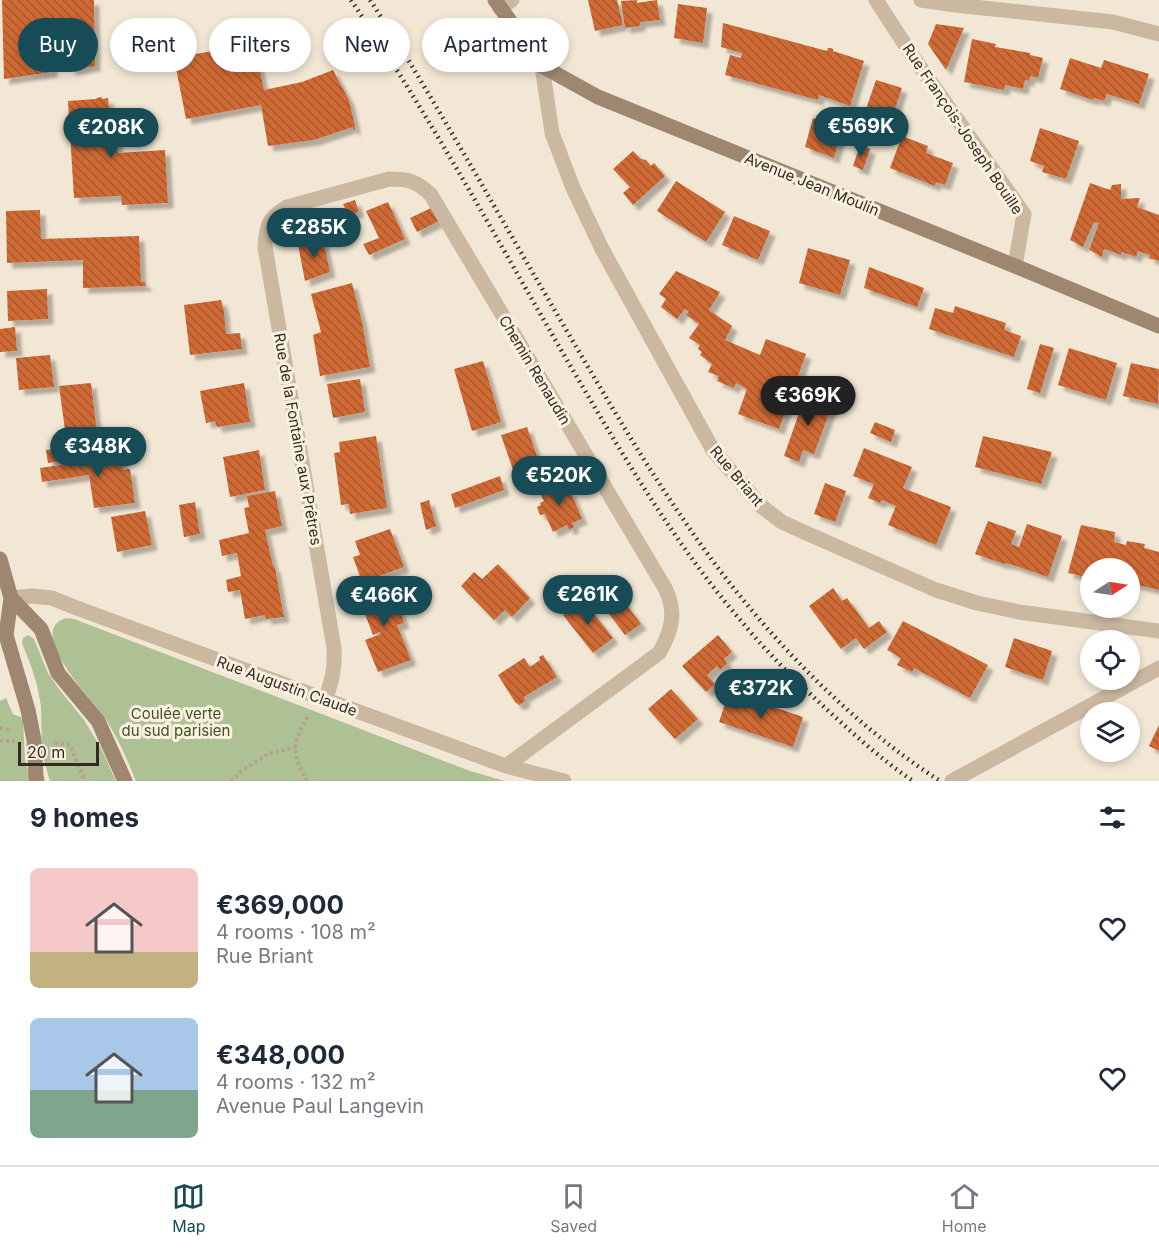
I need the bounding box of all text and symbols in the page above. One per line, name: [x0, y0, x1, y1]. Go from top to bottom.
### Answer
chip: Buy: [18, 18, 98, 72]
chip: Rent: [110, 18, 197, 72]
chip: Filters: [209, 18, 311, 72]
chip: New: [323, 18, 410, 72]
chip: Apartment: [422, 18, 569, 72]
street label: Rue François-Joseph Bouille: [899, 40, 1027, 218]
pin: €569K: [819, 107, 903, 158]
pin: €208K: [69, 108, 153, 159]
text: €569K: [828, 114, 894, 138]
text: €208K: [77, 115, 145, 139]
street label: Avenue Jean Moulin: [742, 148, 882, 220]
pin: €285K: [272, 208, 356, 259]
text: €285K: [281, 215, 347, 239]
street label: Chemin Renaudin: [495, 312, 575, 428]
street label: Rue de la Fontaine aux Prêtres: [270, 331, 326, 547]
pin: €369K: [766, 376, 850, 427]
text: €369K: [775, 383, 841, 407]
pin: €348K: [56, 427, 140, 478]
text: €348K: [64, 434, 132, 458]
street label: Rue Briant: [706, 442, 768, 510]
pin: €520K: [517, 456, 601, 507]
text: €520K: [526, 463, 592, 487]
north arrow: [1080, 558, 1140, 618]
map controls: [1080, 558, 1140, 762]
pin: €261K: [546, 575, 630, 626]
pin: €466K: [342, 576, 426, 627]
text: €261K: [557, 582, 619, 606]
text: €466K: [350, 583, 418, 607]
button: locate: [1080, 630, 1140, 690]
street label: Rue Augustin Claude: [214, 652, 360, 720]
pin: €372K: [719, 669, 803, 720]
text: €372K: [728, 676, 794, 700]
button: layers: [1080, 702, 1140, 762]
park label: Coulée verte du sud parisien: [122, 704, 230, 740]
scale bar: [18, 739, 99, 766]
text: 20 m: [27, 742, 65, 762]
icon: filters: [1096, 801, 1129, 834]
text: 9 homes: [30, 802, 139, 833]
text: €369,000: [216, 889, 344, 920]
icon: home: [78, 892, 150, 964]
icon: heart: [1096, 912, 1129, 945]
text: 4 rooms · 108 m²: [216, 920, 376, 944]
text: Rue Briant: [216, 944, 313, 968]
text: €348,000: [216, 1039, 345, 1070]
icon: home: [78, 1042, 150, 1114]
icon: heart: [1096, 1062, 1129, 1095]
text: 4 rooms · 132 m²: [216, 1070, 375, 1094]
text: Avenue Paul Langevin: [216, 1094, 424, 1118]
tab: Map: [172, 1180, 206, 1236]
tab: Saved: [550, 1180, 597, 1236]
tab: Home: [942, 1180, 987, 1236]

